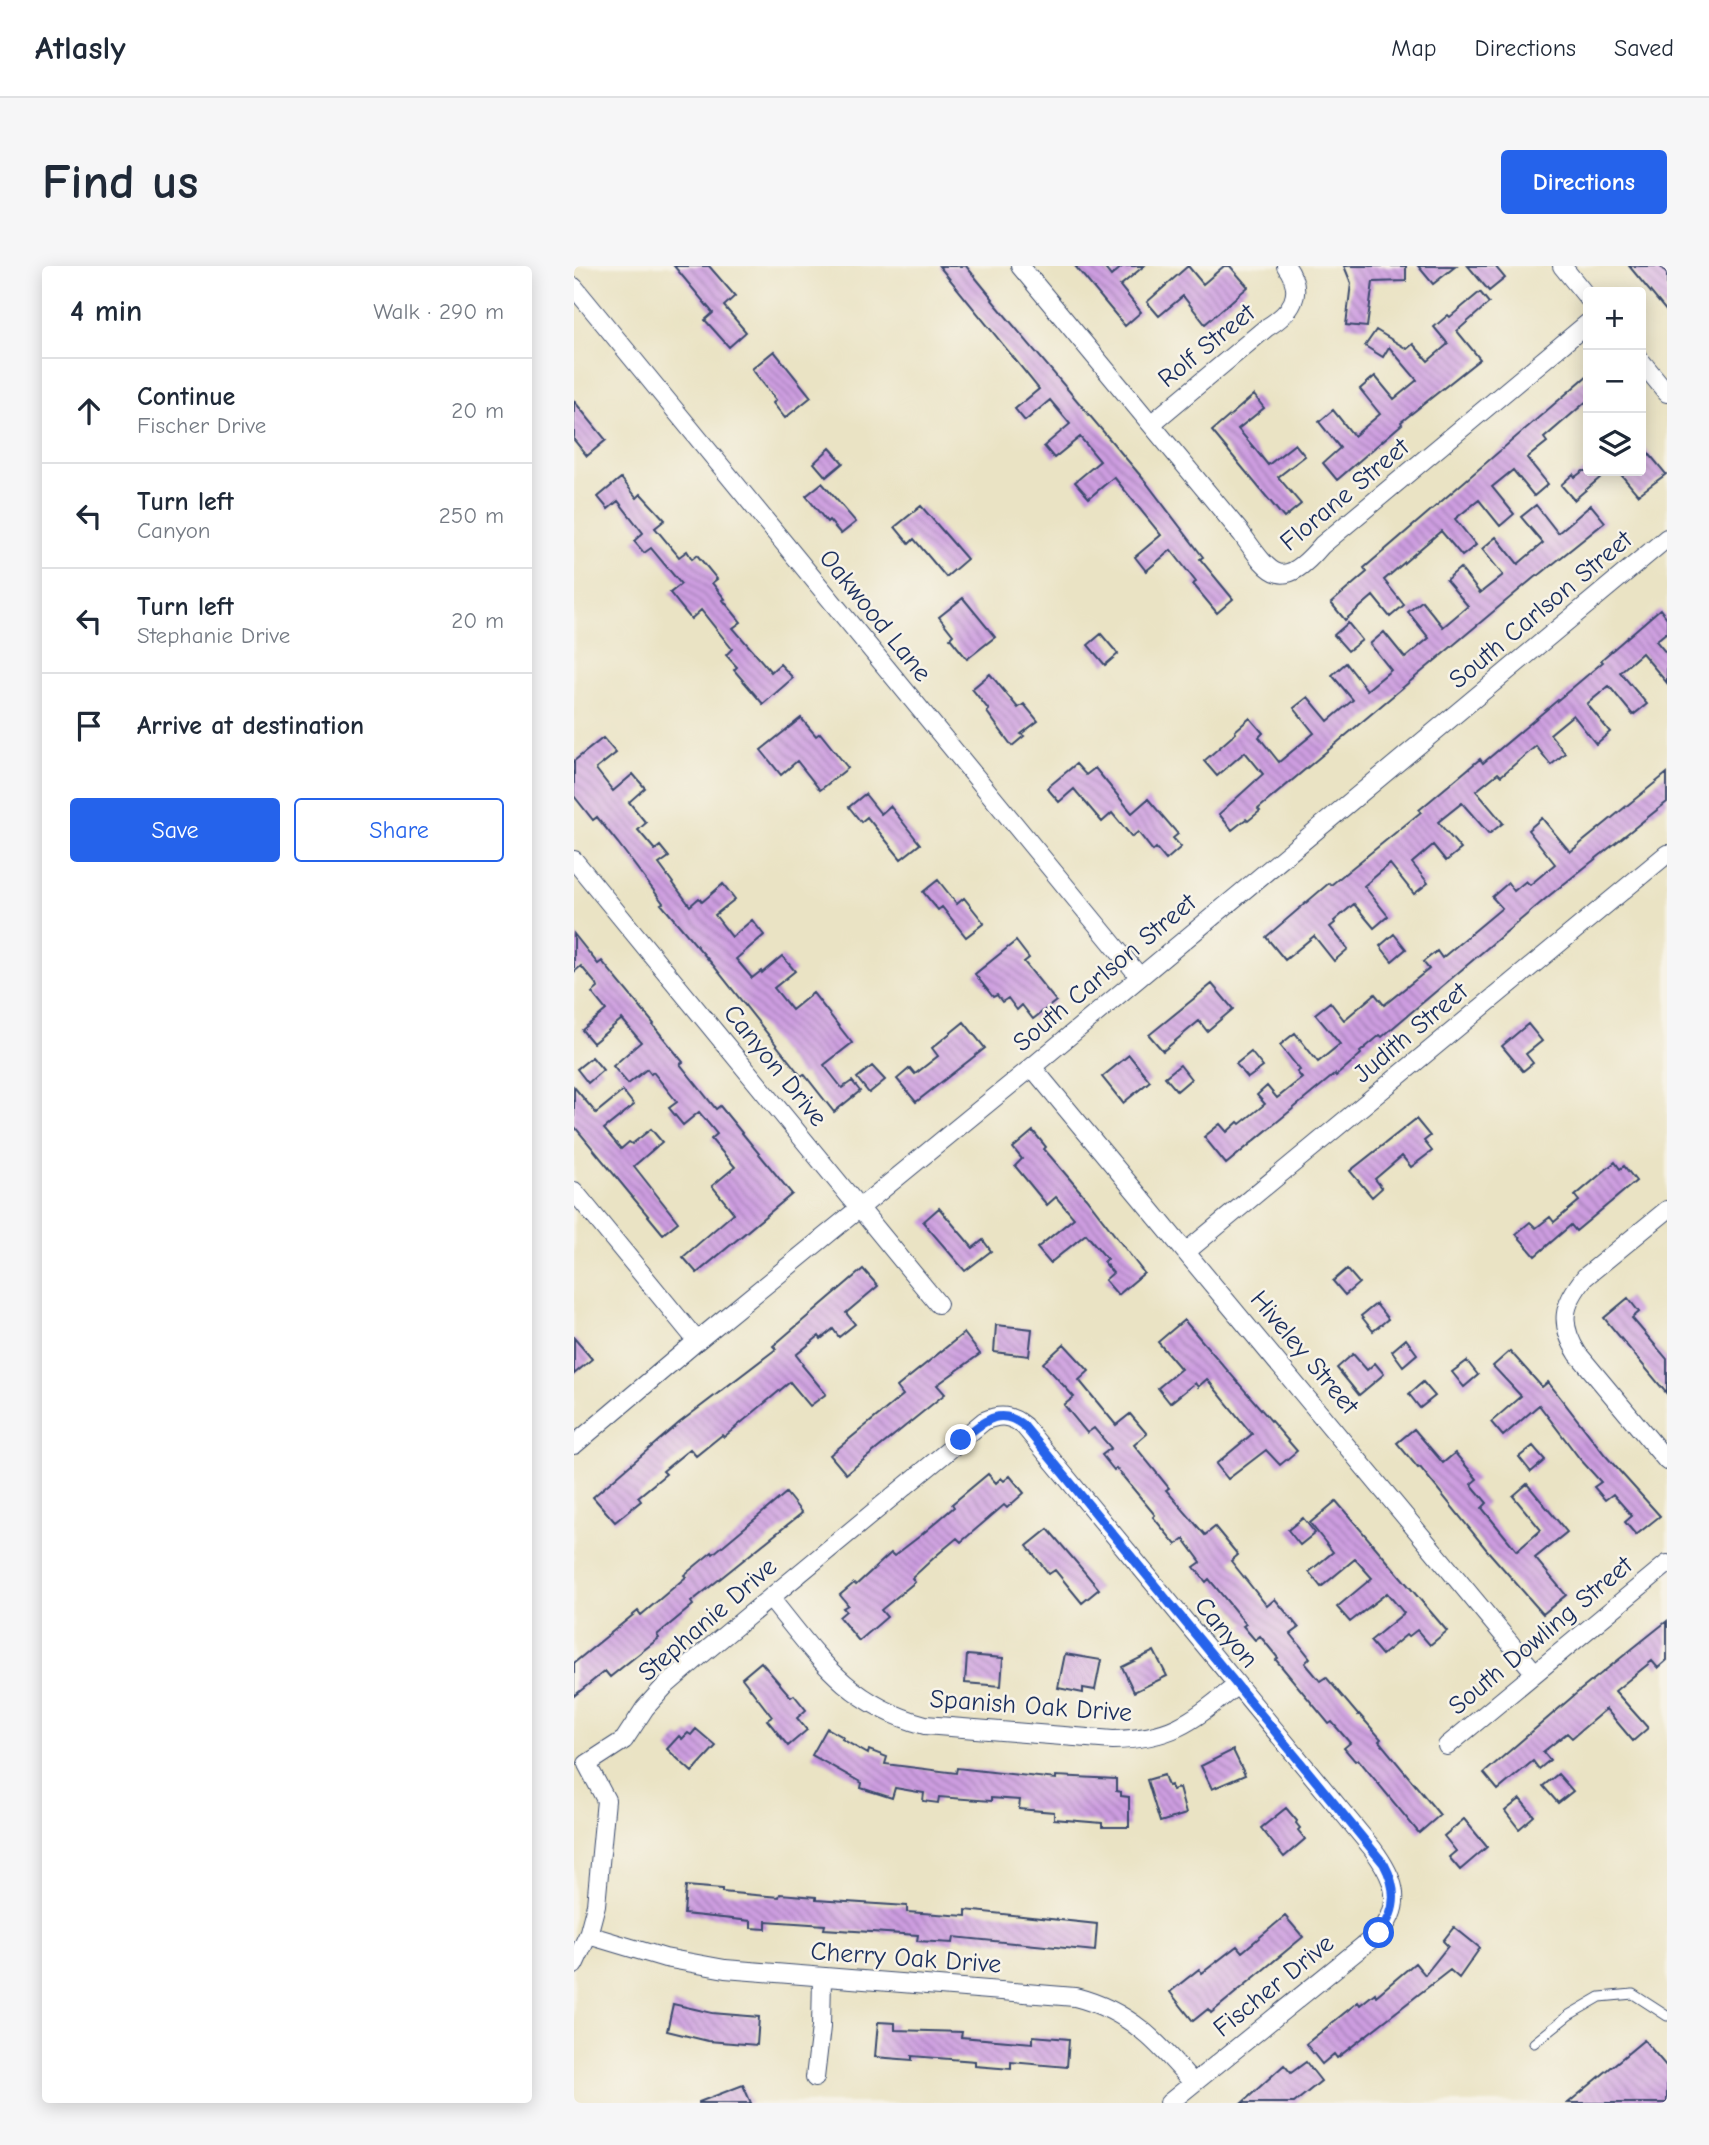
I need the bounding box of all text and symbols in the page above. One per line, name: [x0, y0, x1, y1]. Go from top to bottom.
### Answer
text: Atlasly: [35, 29, 126, 67]
text: Map: [1391, 34, 1437, 62]
text: Directions: [1475, 34, 1576, 62]
text: Saved: [1614, 34, 1674, 62]
button: Directions: [1501, 150, 1667, 214]
text: Find us: [42, 154, 198, 210]
map controls: [1583, 287, 1646, 476]
button: +: [1583, 287, 1646, 350]
text: 4 min: [70, 294, 142, 329]
street label: Rolf Street: [1152, 297, 1262, 394]
text: Walk · 290 m: [373, 298, 504, 325]
button: −: [1583, 350, 1646, 413]
text: Continue: [137, 382, 235, 412]
icon: ahead: [70, 392, 108, 430]
text: 20 m: [451, 397, 504, 424]
text: Fischer Drive: [137, 412, 266, 439]
button: layers: [1583, 413, 1646, 476]
street label: Florane Street: [1274, 431, 1416, 557]
text: Turn left: [137, 487, 234, 517]
icon: left: [70, 497, 108, 535]
text: 250 m: [439, 502, 504, 529]
text: Canyon: [137, 517, 211, 544]
street label: South Carlson Street: [1443, 524, 1639, 695]
street label: Oakwood Lane: [813, 544, 938, 688]
text: Turn left: [137, 592, 234, 622]
icon: left: [70, 602, 108, 640]
text: 20 m: [451, 607, 504, 634]
text: Stephanie Drive: [137, 622, 290, 649]
icon: arrive: [70, 707, 108, 745]
text: Arrive at destination: [137, 711, 364, 741]
button: Save: [70, 798, 280, 862]
button: Share: [294, 798, 504, 862]
street label: South Carlson Street: [1007, 887, 1203, 1058]
street label: Judith Street: [1347, 975, 1475, 1089]
street label: Canyon Drive: [717, 999, 833, 1132]
street label: Hiveley Street: [1244, 1285, 1366, 1422]
route end: [945, 1424, 976, 1455]
street label: South Dowling Street: [1443, 1549, 1640, 1721]
street label: Stephanie Drive: [632, 1552, 783, 1688]
street label: Canyon: [1188, 1591, 1264, 1674]
street label: Spanish Oak Drive: [929, 1684, 1133, 1728]
route start: [1363, 1917, 1394, 1948]
street label: Fischer Drive: [1207, 1928, 1340, 2043]
street label: Cherry Oak Drive: [809, 1936, 1002, 1980]

